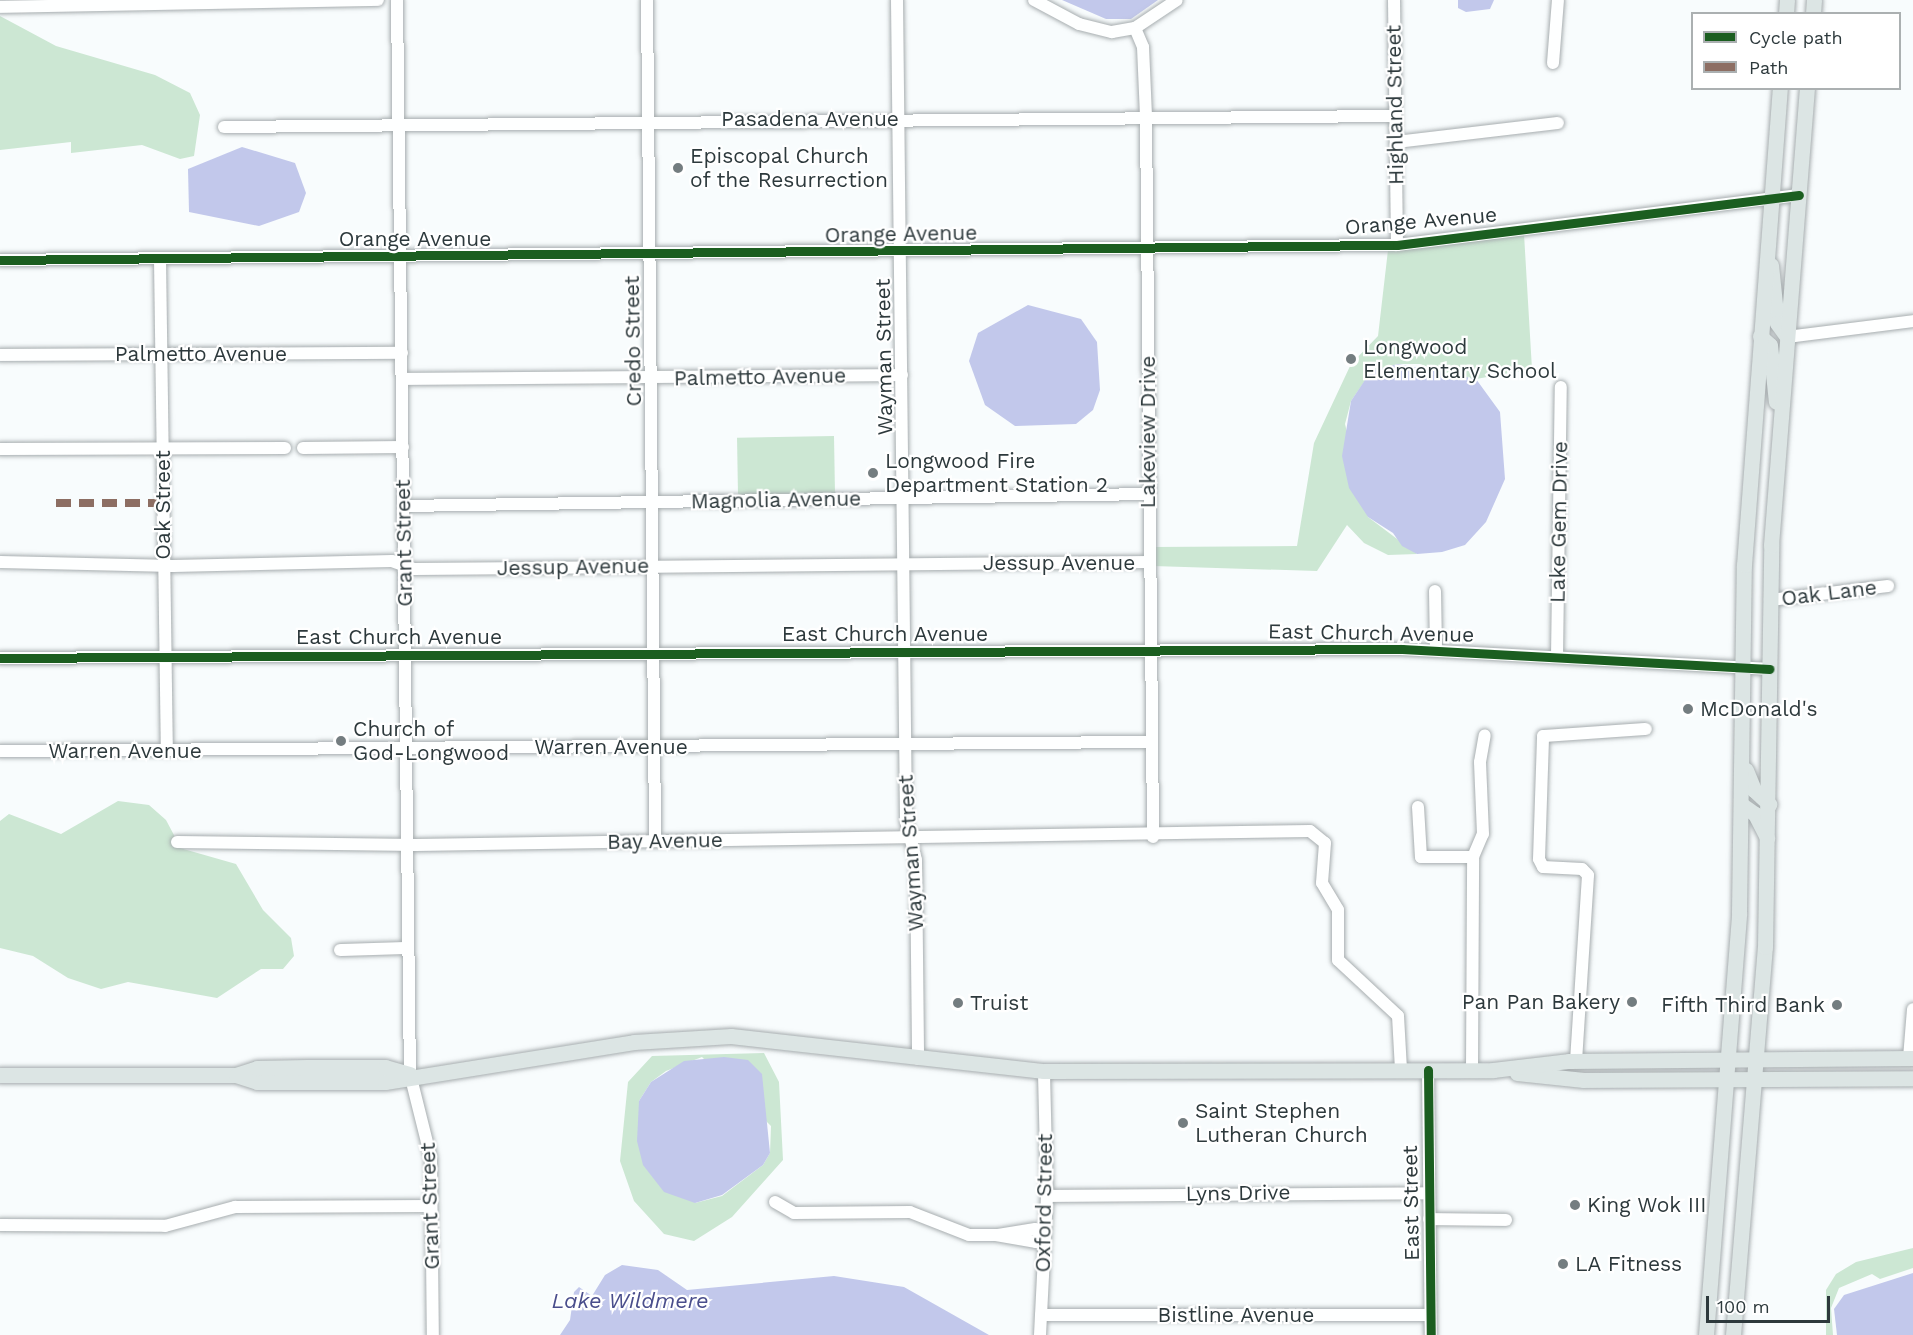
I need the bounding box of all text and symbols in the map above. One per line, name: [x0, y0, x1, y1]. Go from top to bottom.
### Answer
legend: [1691, 12, 1901, 90]
street label: Highland Street: [1381, 25, 1409, 185]
text: Cycle path: [1749, 27, 1843, 48]
text: Path: [1749, 57, 1789, 78]
street label: Pasadena Avenue: [720, 106, 900, 132]
place label: Episcopal Church of the Resurrection: [690, 143, 889, 193]
marker: Episcopal Church of the Resurrection: [671, 161, 685, 175]
street label: Orange Avenue: [1343, 202, 1499, 240]
street label: Orange Avenue: [824, 220, 978, 248]
street label: Orange Avenue: [338, 226, 492, 252]
street label: Credo Street: [619, 275, 647, 407]
street label: Wayman Street: [870, 278, 898, 436]
place label: Longwood Elementary School: [1363, 334, 1557, 384]
street label: Palmetto Avenue: [114, 341, 288, 367]
marker: Longwood Elementary School: [1344, 352, 1358, 366]
street label: Lakeview Drive: [1135, 355, 1161, 509]
street label: Palmetto Avenue: [673, 363, 847, 391]
street label: Lake Gem Drive: [1545, 441, 1573, 603]
place label: Longwood Fire Department Station 2: [885, 448, 1108, 498]
street label: Oak Street: [150, 450, 176, 560]
marker: Longwood Fire Department Station 2: [866, 466, 880, 480]
street label: Grant Street: [390, 479, 418, 607]
street label: Magnolia Avenue: [690, 486, 862, 514]
street label: Jessup Avenue: [982, 550, 1136, 576]
street label: Jessup Avenue: [496, 553, 650, 581]
street label: Oak Lane: [1780, 575, 1878, 611]
street label: East Church Avenue: [1267, 619, 1475, 647]
street label: East Church Avenue: [781, 621, 989, 647]
street label: East Church Avenue: [295, 624, 503, 650]
place label: McDonald's: [1700, 696, 1817, 722]
marker: McDonald's: [1681, 702, 1695, 716]
place label: Church of God-Longwood: [353, 716, 509, 766]
marker: Church of God-Longwood: [334, 734, 348, 748]
street label: Warren Avenue: [534, 734, 688, 760]
street label: Warren Avenue: [48, 738, 202, 764]
street label: Wayman Street: [893, 774, 929, 932]
street label: Bay Avenue: [606, 827, 724, 855]
place label: Pan Pan Bakery: [1462, 989, 1620, 1015]
place label: Truist: [970, 990, 1028, 1016]
place label: Fifth Third Bank: [1661, 992, 1825, 1018]
marker: Pan Pan Bakery: [1625, 995, 1639, 1009]
marker: Truist: [951, 996, 965, 1010]
marker: Fifth Third Bank: [1830, 998, 1844, 1012]
place label: Saint Stephen Lutheran Church: [1195, 1098, 1368, 1148]
marker: Saint Stephen Lutheran Church: [1176, 1116, 1190, 1130]
street label: Oxford Street: [1030, 1133, 1058, 1273]
street label: Grant Street: [415, 1142, 445, 1270]
street label: East Street: [1397, 1145, 1425, 1261]
street label: Lyns Drive: [1185, 1179, 1291, 1207]
place label: King Wok III: [1587, 1192, 1707, 1218]
marker: King Wok III: [1568, 1198, 1582, 1212]
place label: LA Fitness: [1575, 1251, 1683, 1277]
marker: LA Fitness: [1556, 1257, 1570, 1271]
scale bar: [1709, 1284, 1834, 1322]
water label: Lake Wildmere: [551, 1288, 709, 1314]
text: 100 m: [1717, 1296, 1770, 1317]
street label: Bistline Avenue: [1157, 1302, 1315, 1328]

